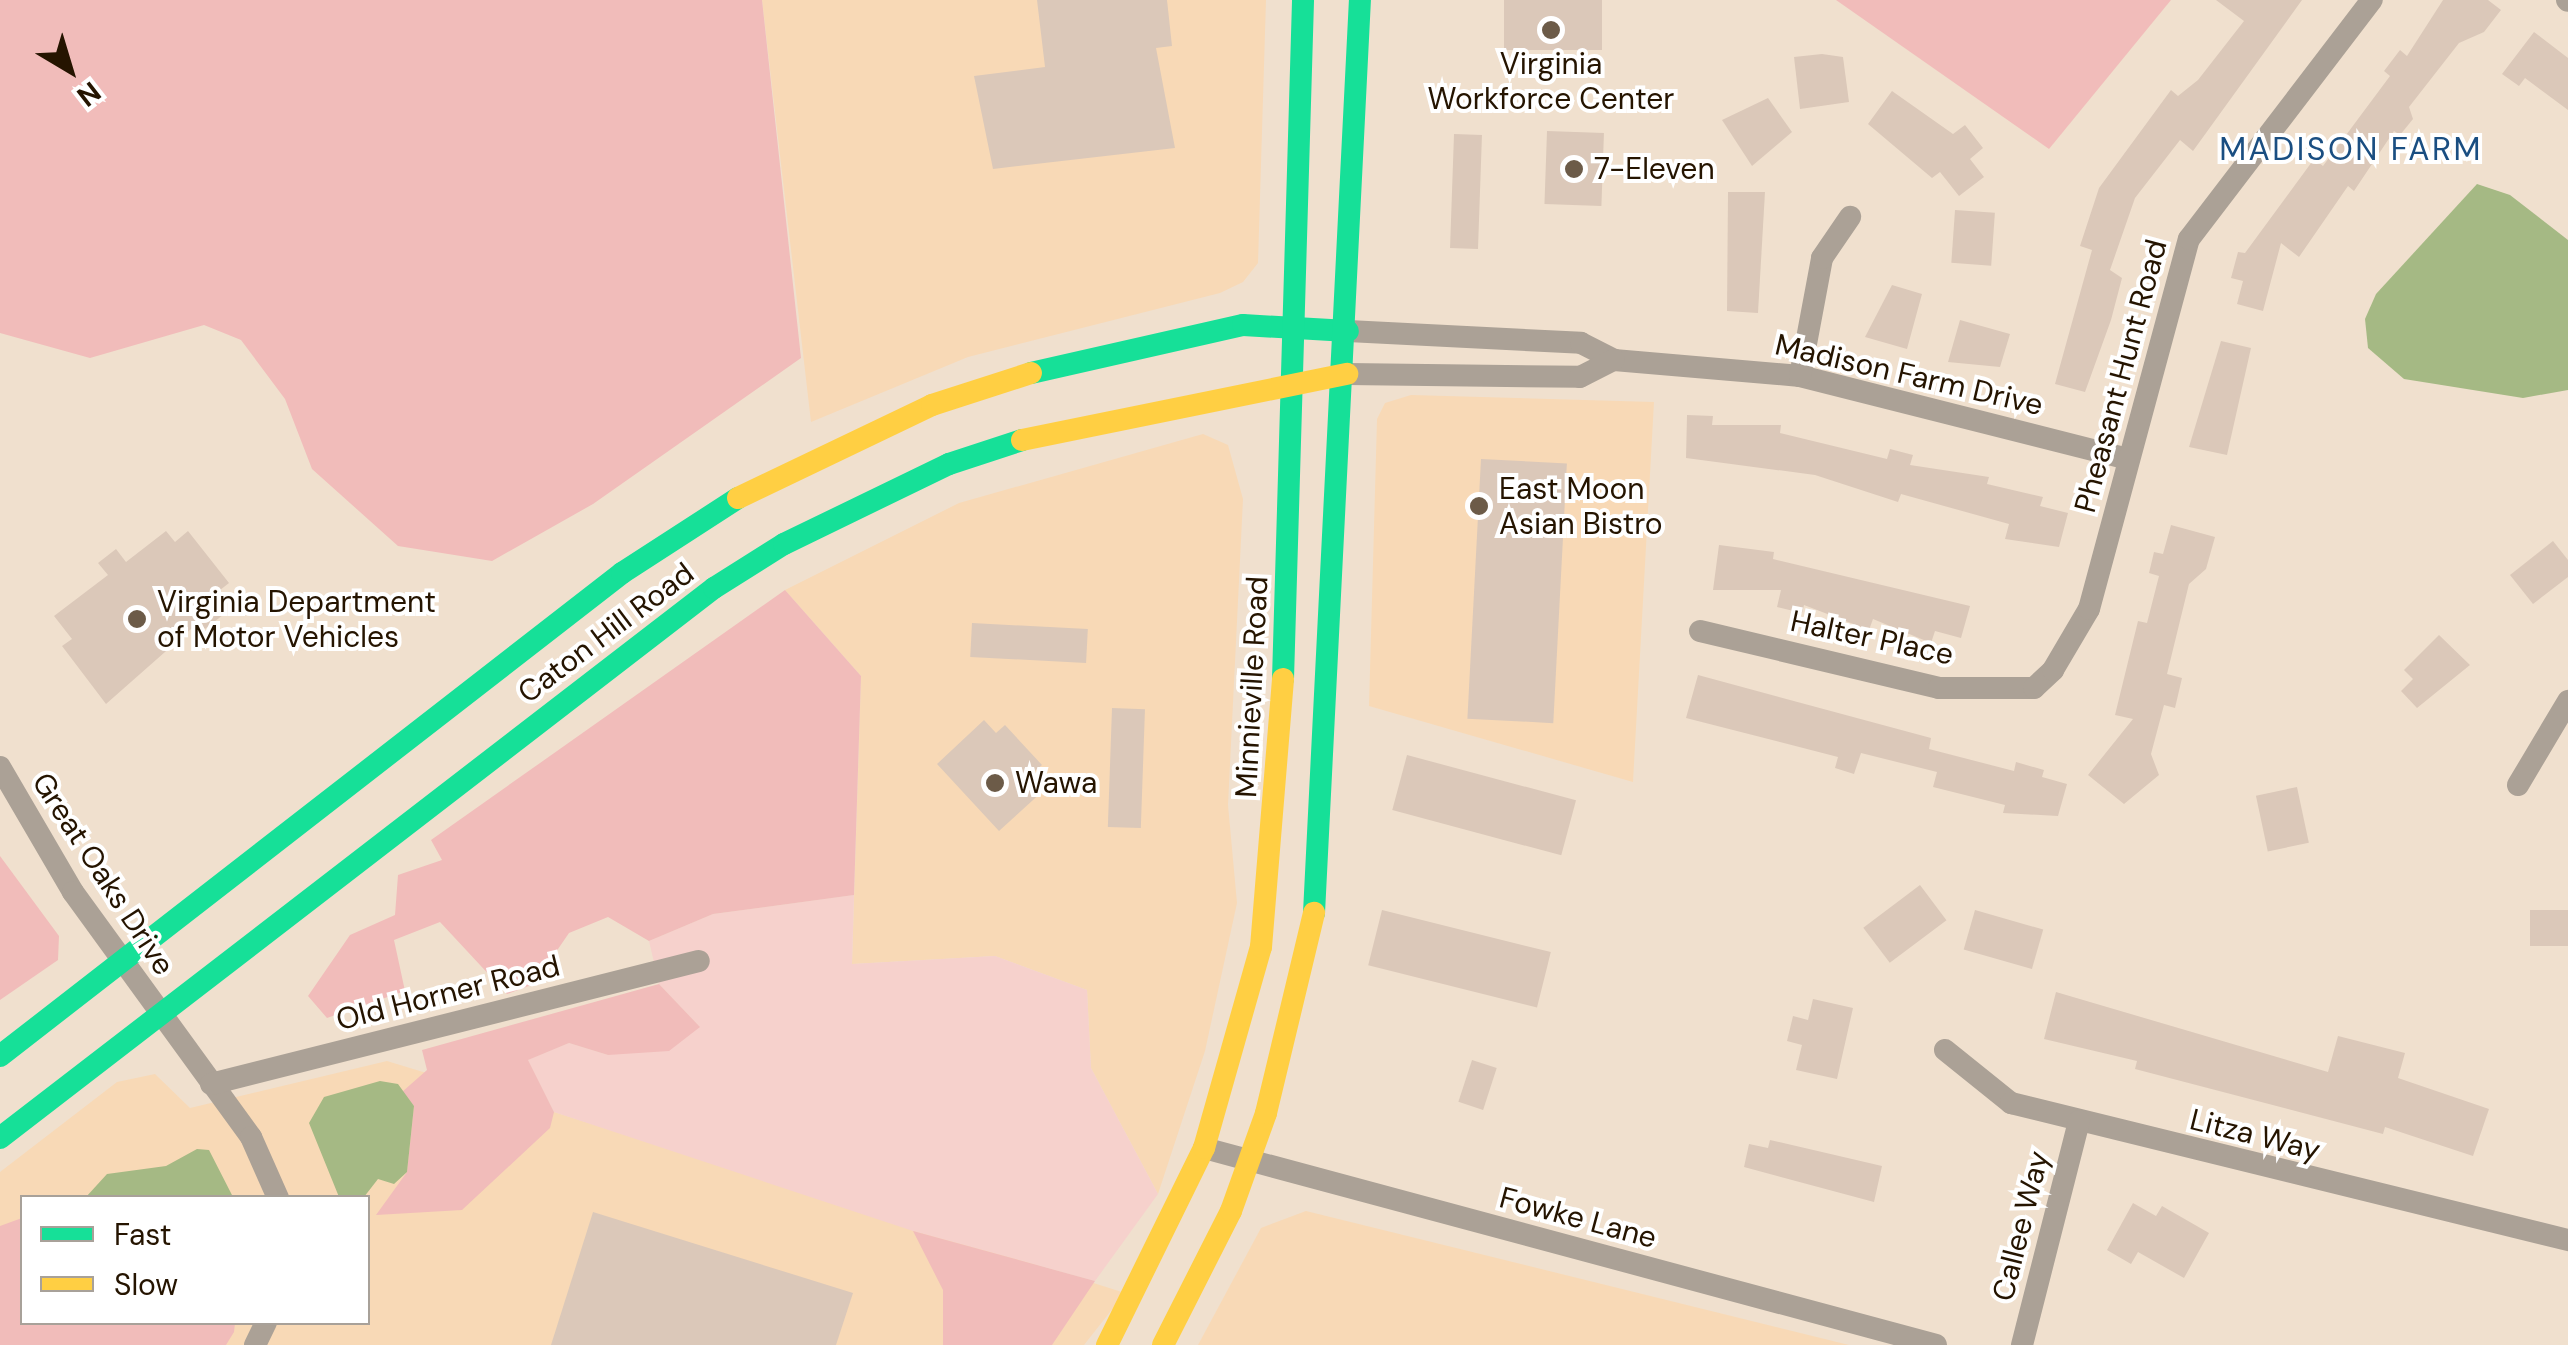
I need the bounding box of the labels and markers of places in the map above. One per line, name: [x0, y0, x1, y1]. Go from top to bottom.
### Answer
marker: Virginia Workforce Center: [1540, 19, 1562, 41]
place label: Virginia Workforce Center: [1428, 46, 1674, 116]
place label: 7-Eleven: [1594, 151, 1715, 187]
marker: 7-Eleven: [1563, 158, 1585, 180]
place label: East Moon Asian Bistro: [1499, 471, 1662, 542]
marker: East Moon Asian Bistro: [1468, 495, 1490, 517]
place label: Virginia Department of Motor Vehicles: [157, 584, 436, 654]
marker: Virginia Department of Motor Vehicles: [126, 608, 148, 630]
place label: Wawa: [1015, 765, 1097, 801]
marker: Wawa: [984, 772, 1006, 794]

